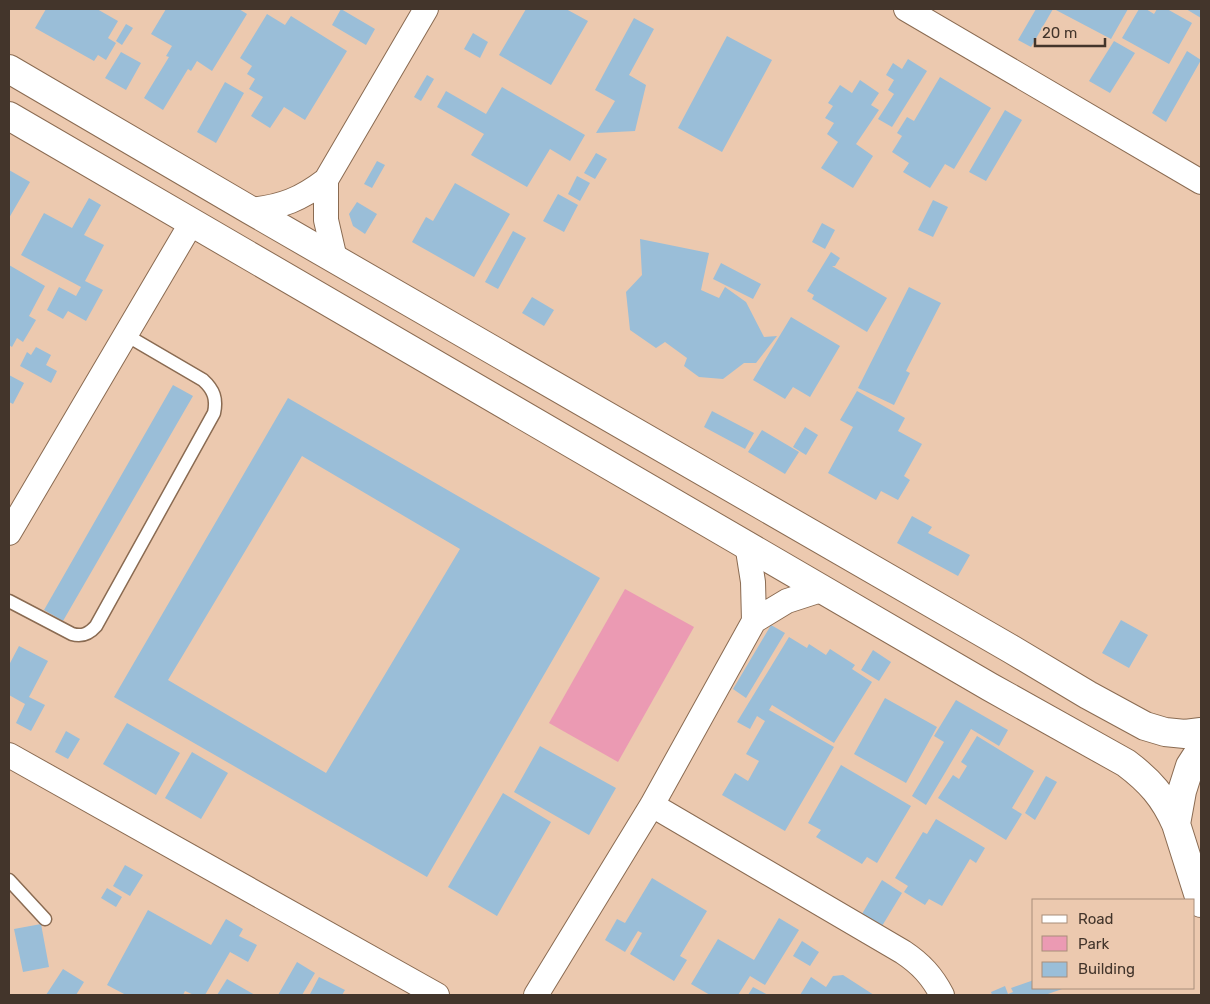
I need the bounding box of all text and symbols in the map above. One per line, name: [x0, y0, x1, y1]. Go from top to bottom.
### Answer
scale bar: [1035, 15, 1105, 47]
text: 20 m: [1042, 24, 1077, 42]
legend: [1032, 899, 1195, 989]
text: Road: [1078, 910, 1114, 928]
text: Park: [1078, 935, 1109, 953]
text: Building: [1078, 960, 1135, 978]

